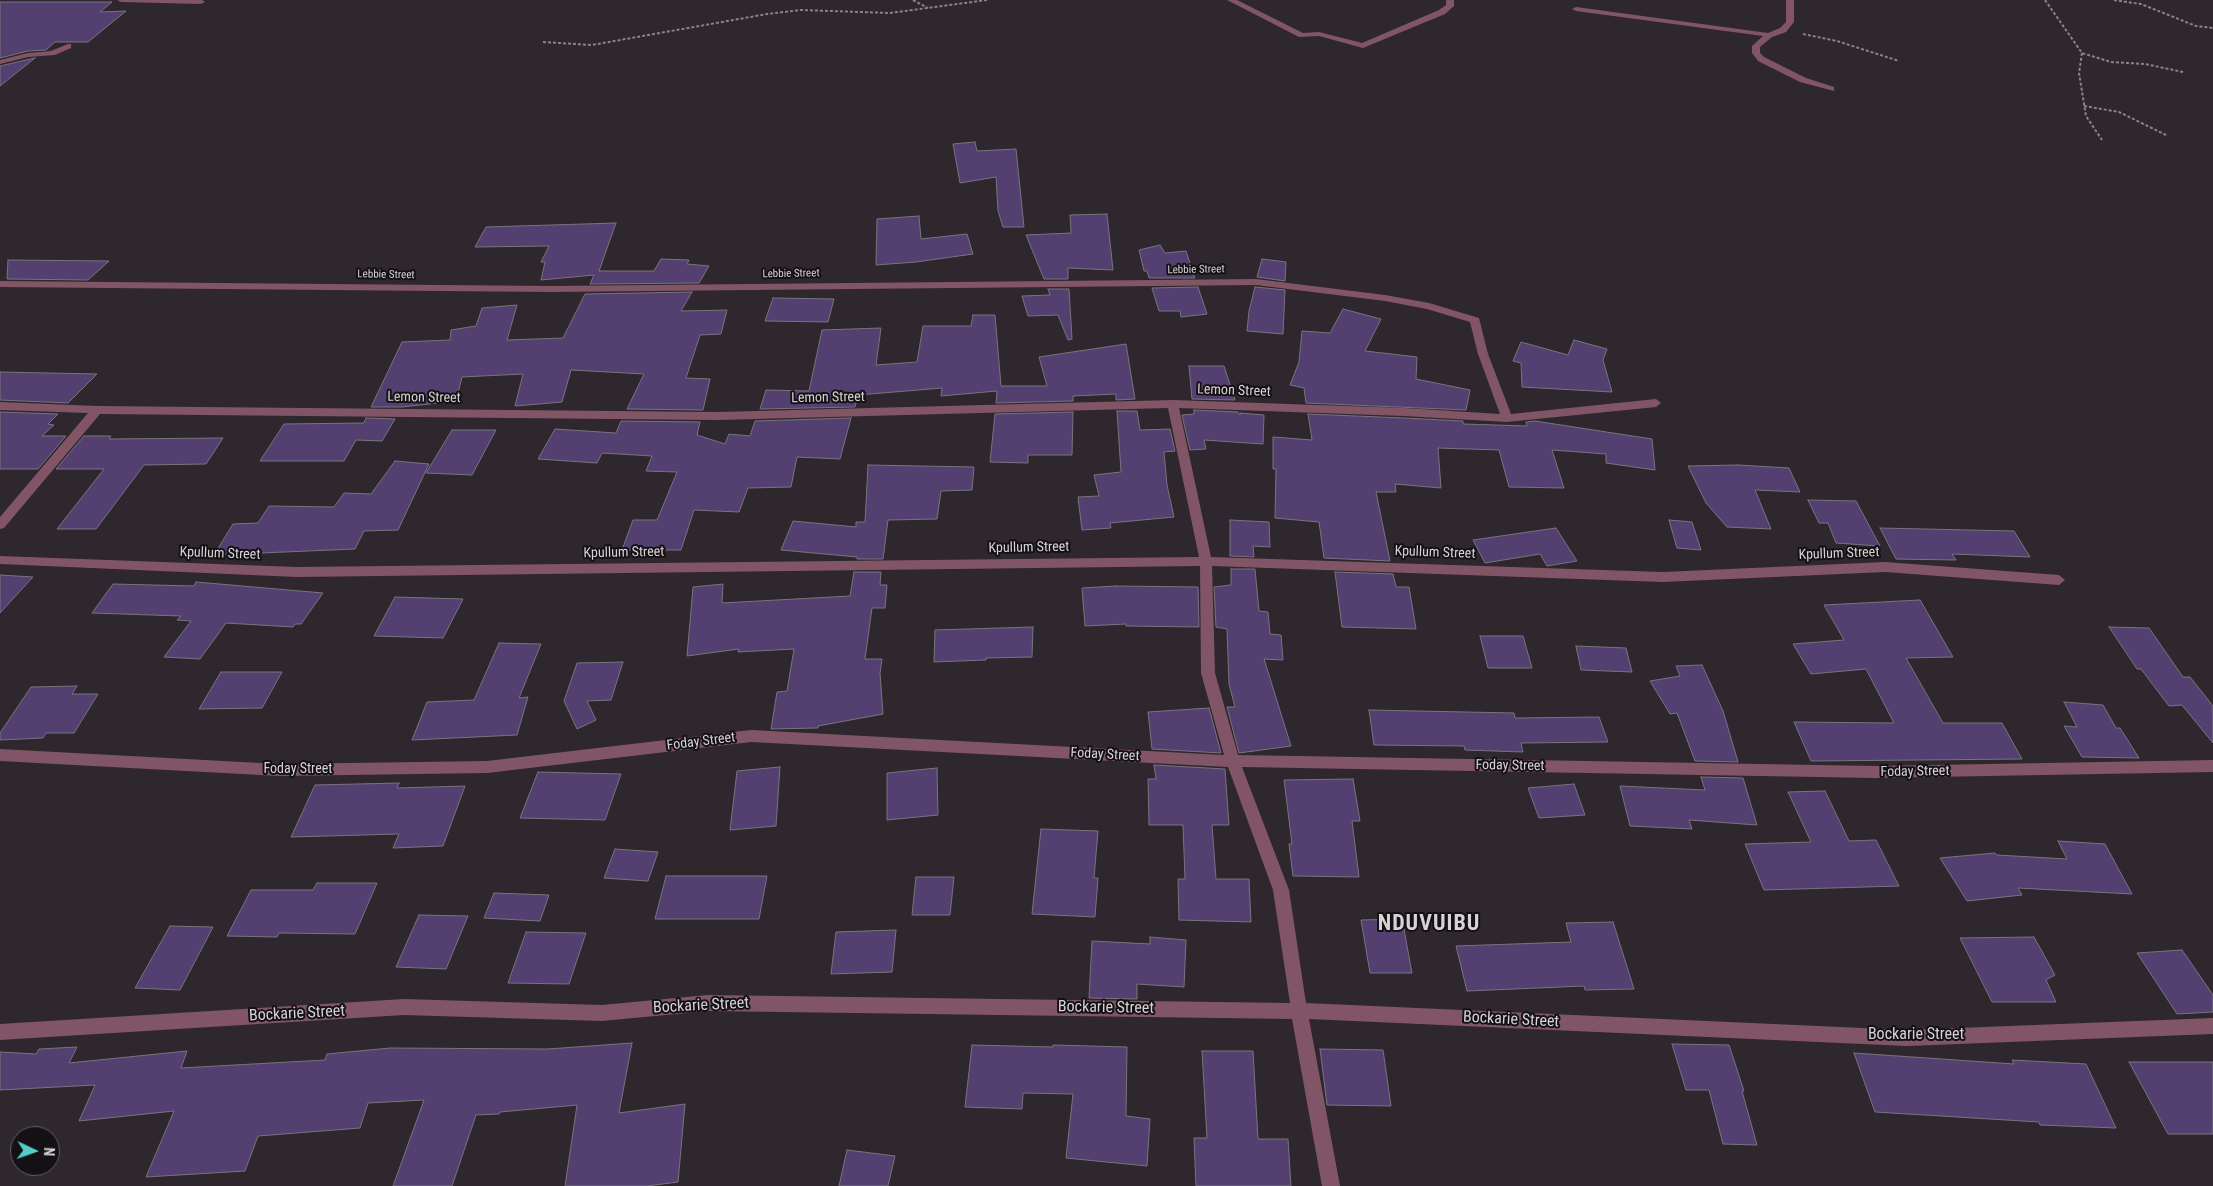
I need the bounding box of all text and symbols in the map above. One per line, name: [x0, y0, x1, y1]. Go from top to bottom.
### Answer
street label: Lebbie Street: [1167, 263, 1225, 277]
street label: Lebbie Street: [762, 267, 820, 281]
street label: Lebbie Street: [357, 268, 415, 282]
street label: Lemon Street: [1197, 381, 1271, 401]
street label: Lemon Street: [387, 389, 461, 407]
street label: Lemon Street: [791, 389, 865, 407]
street label: Kpullum Street: [988, 539, 1070, 557]
street label: Kpullum Street: [1394, 543, 1476, 563]
street label: Kpullum Street: [179, 544, 261, 564]
street label: Kpullum Street: [583, 544, 665, 562]
street label: Kpullum Street: [1798, 544, 1880, 564]
street label: Foday Street: [666, 729, 736, 755]
street label: Foday Street: [1070, 745, 1140, 765]
street label: Foday Street: [1475, 757, 1545, 775]
street label: Foday Street: [263, 761, 333, 777]
street label: Foday Street: [1880, 763, 1950, 781]
district label: NDUVUIBU: [1377, 911, 1481, 937]
street label: Bockarie Street: [652, 994, 750, 1018]
street label: Bockarie Street: [1058, 998, 1154, 1018]
street label: Bockarie Street: [248, 1002, 346, 1026]
street label: Bockarie Street: [1462, 1008, 1560, 1032]
street label: Bockarie Street: [1868, 1025, 1964, 1045]
north arrow: [10, 1126, 60, 1176]
text: N: [41, 1147, 57, 1156]

